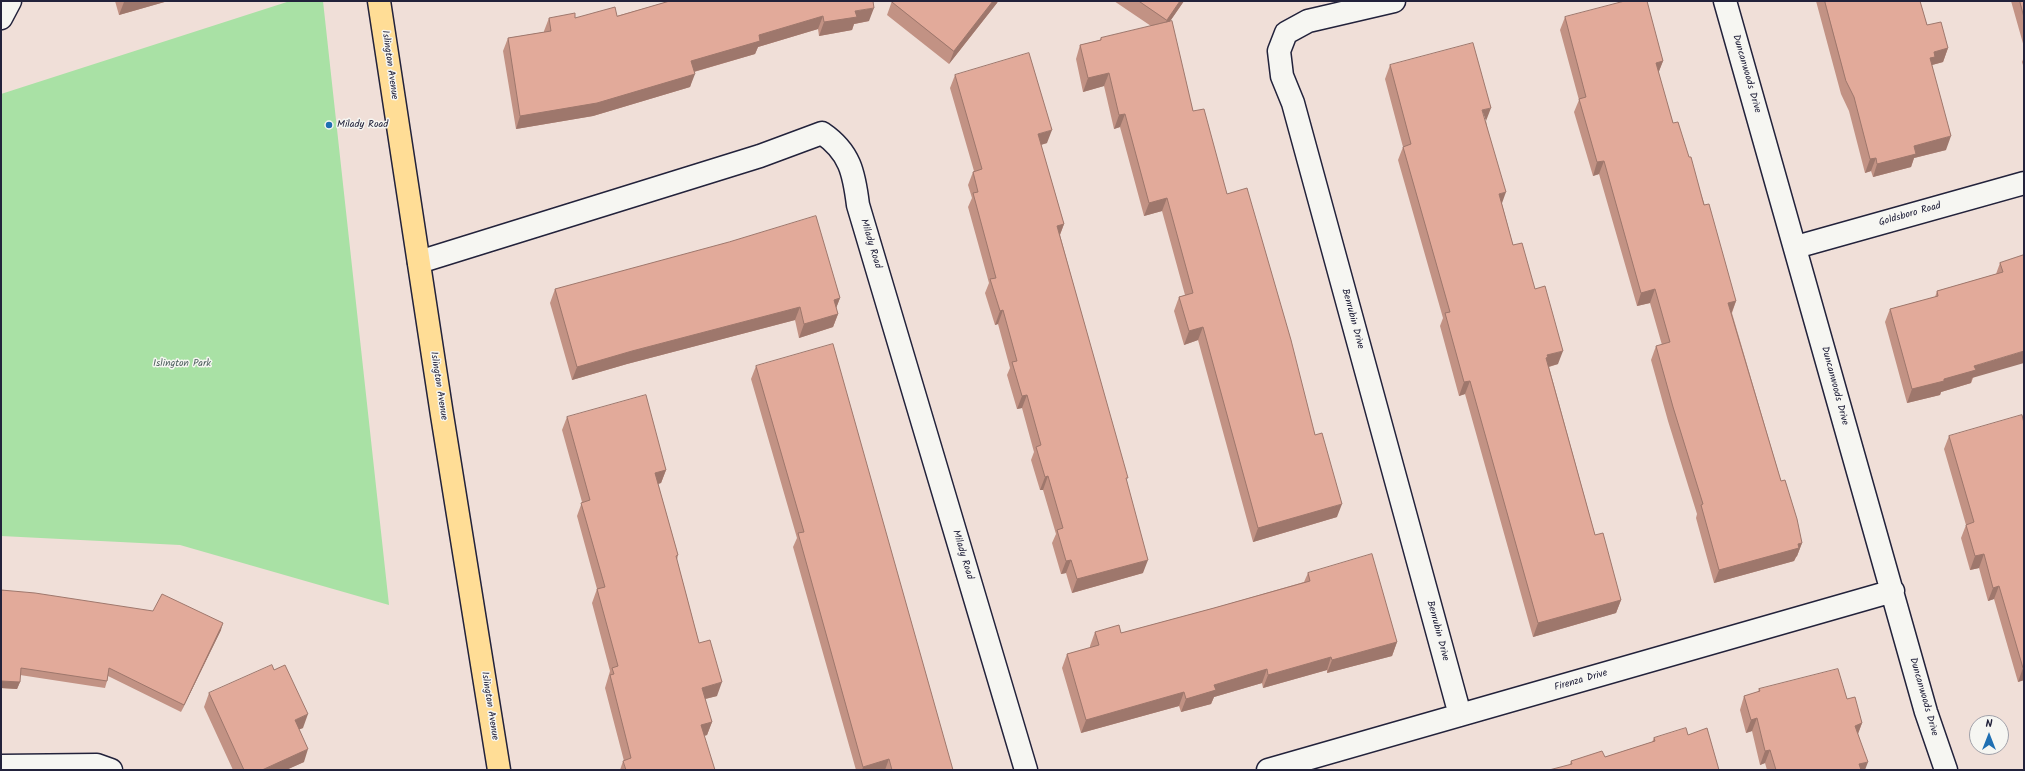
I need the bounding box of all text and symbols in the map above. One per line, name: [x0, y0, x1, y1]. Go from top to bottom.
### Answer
street label: Islington Avenue: [378, 30, 400, 100]
street label: Duncanwoods Drive: [1729, 33, 1763, 115]
place label: Milady Road: [337, 119, 388, 131]
marker: Milady Road: [324, 120, 334, 130]
street label: Goldsboro Road: [1878, 200, 1942, 230]
street label: Milady Road: [857, 218, 883, 270]
street label: Benrubin Drive: [1338, 287, 1366, 351]
street label: Duncanwoods Drive: [1818, 345, 1850, 427]
street label: Islington Avenue: [427, 351, 449, 421]
park label: Islington Park: [153, 358, 211, 370]
street label: Milady Road: [949, 529, 975, 581]
street label: Benrubin Drive: [1423, 599, 1451, 663]
street label: Duncanwoods Drive: [1906, 656, 1940, 738]
street label: Firenza Drive: [1553, 668, 1609, 694]
street label: Islington Avenue: [478, 671, 500, 741]
north arrow: [1969, 715, 2009, 755]
text: N: [1986, 715, 1992, 733]

